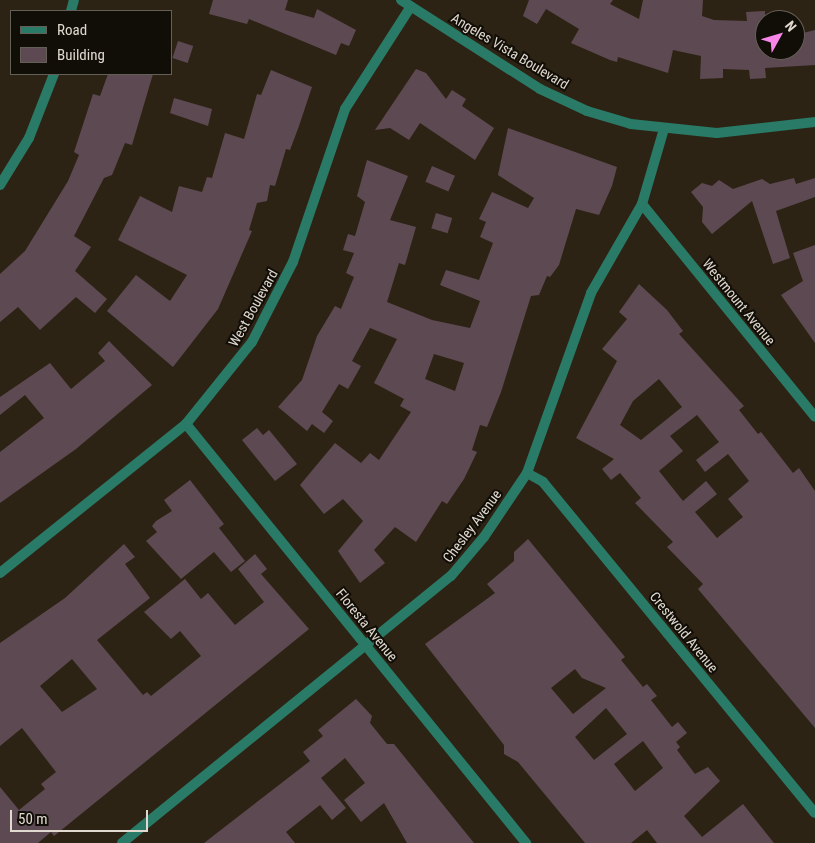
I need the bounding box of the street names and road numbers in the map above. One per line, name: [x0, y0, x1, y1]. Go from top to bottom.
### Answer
street label: Angeles Vista Boulevard: [448, 9, 572, 93]
street label: Westmount Avenue: [699, 255, 779, 349]
street label: West Boulevard: [225, 267, 281, 349]
street label: Chesley Avenue: [439, 486, 505, 566]
street label: Floresta Avenue: [333, 585, 401, 665]
street label: Crestwold Avenue: [646, 588, 722, 676]

